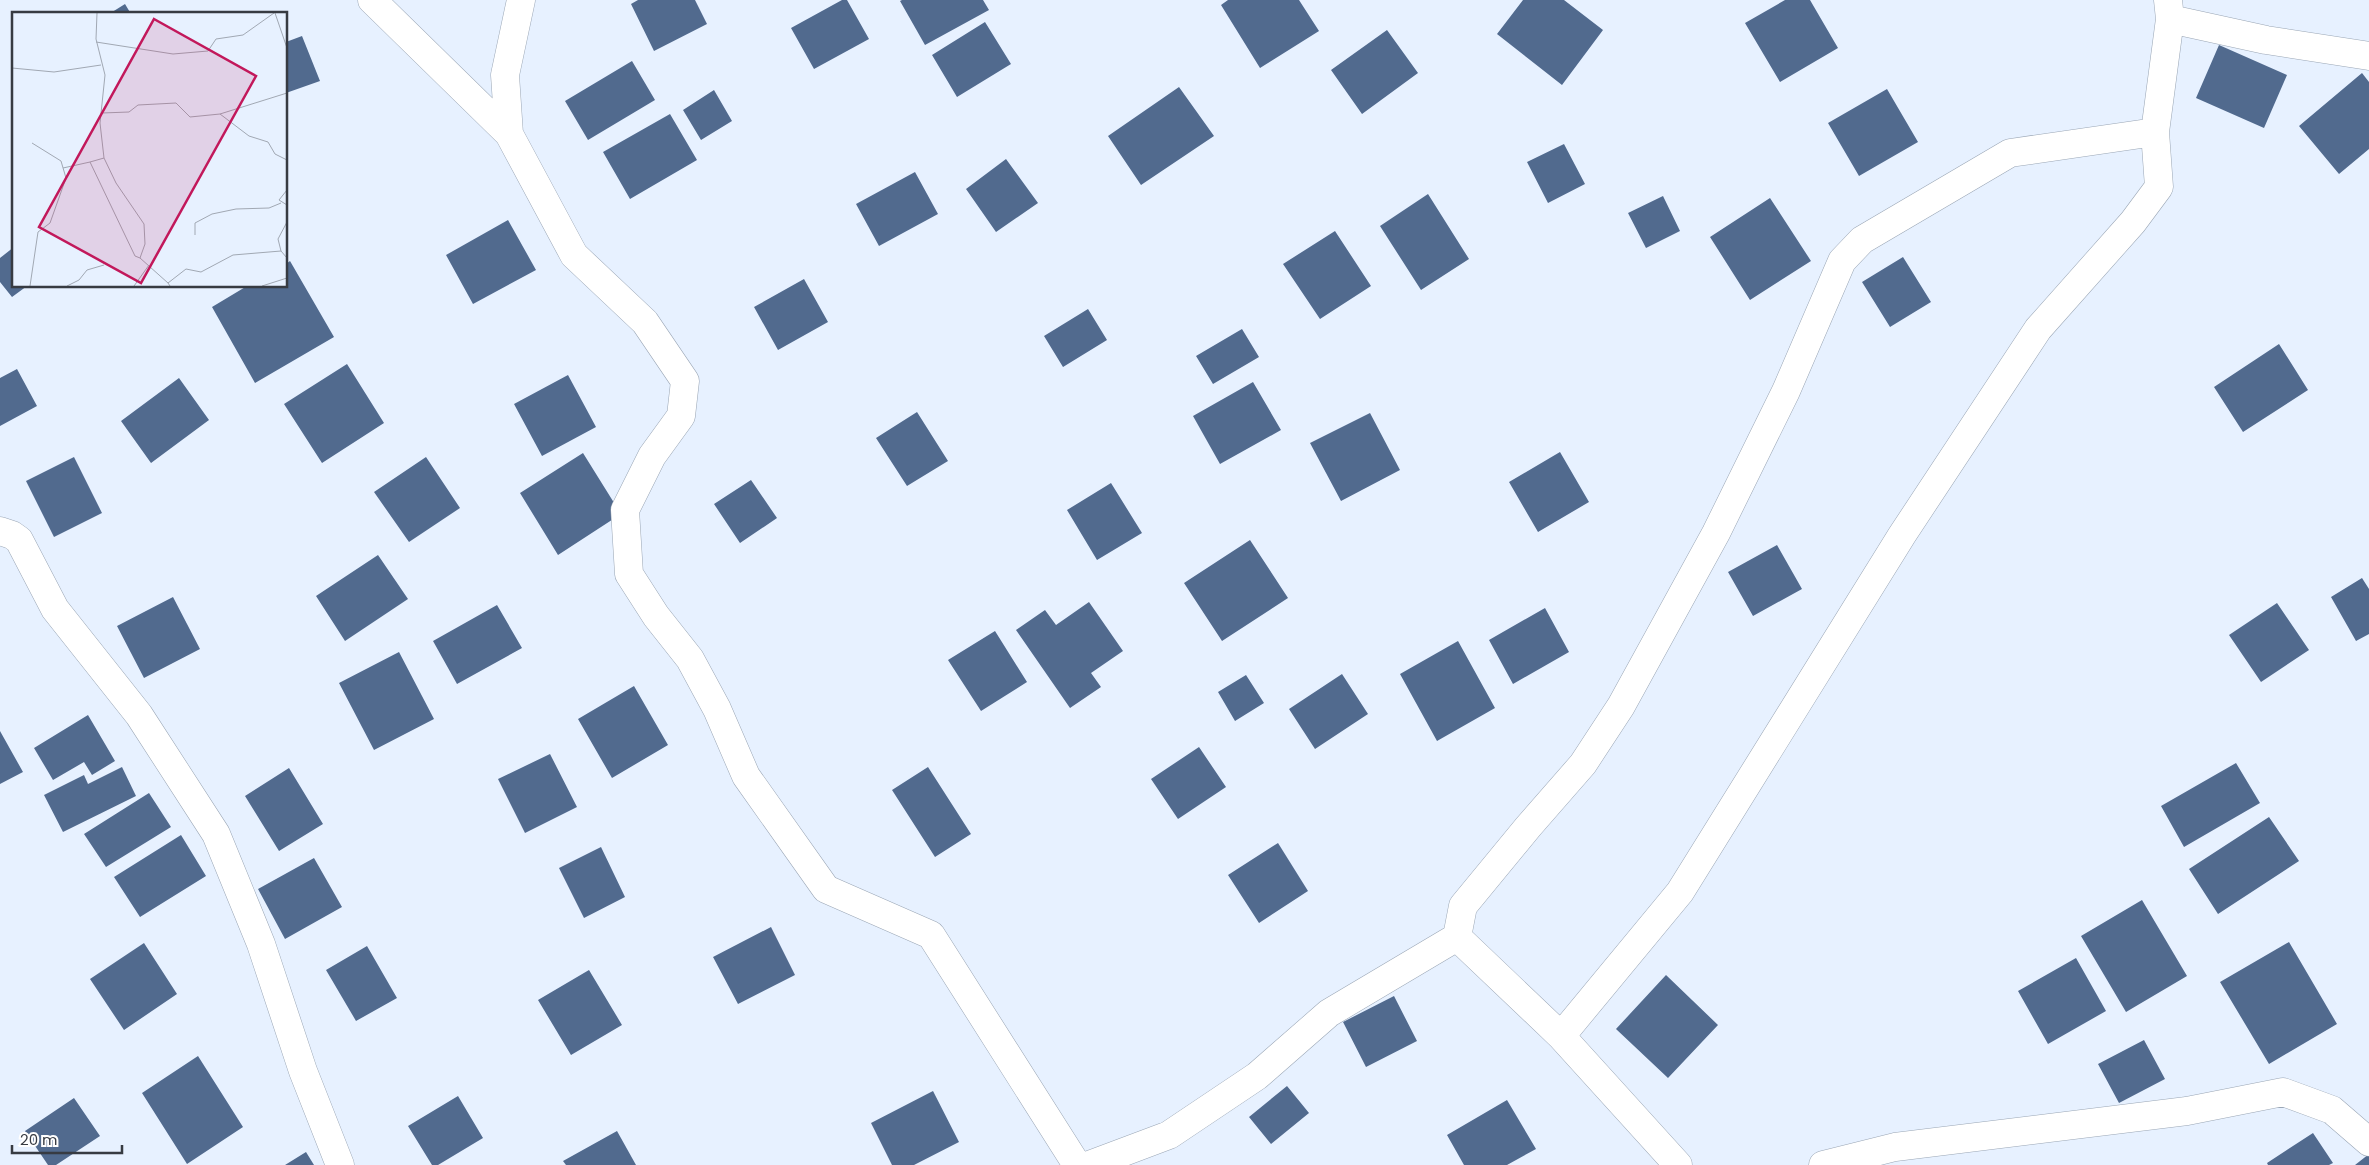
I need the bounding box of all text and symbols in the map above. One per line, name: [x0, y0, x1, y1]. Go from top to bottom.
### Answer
inset map: [12, 12, 288, 288]
scale bar: [12, 1122, 122, 1154]
text: 20 m: [20, 1129, 58, 1150]

